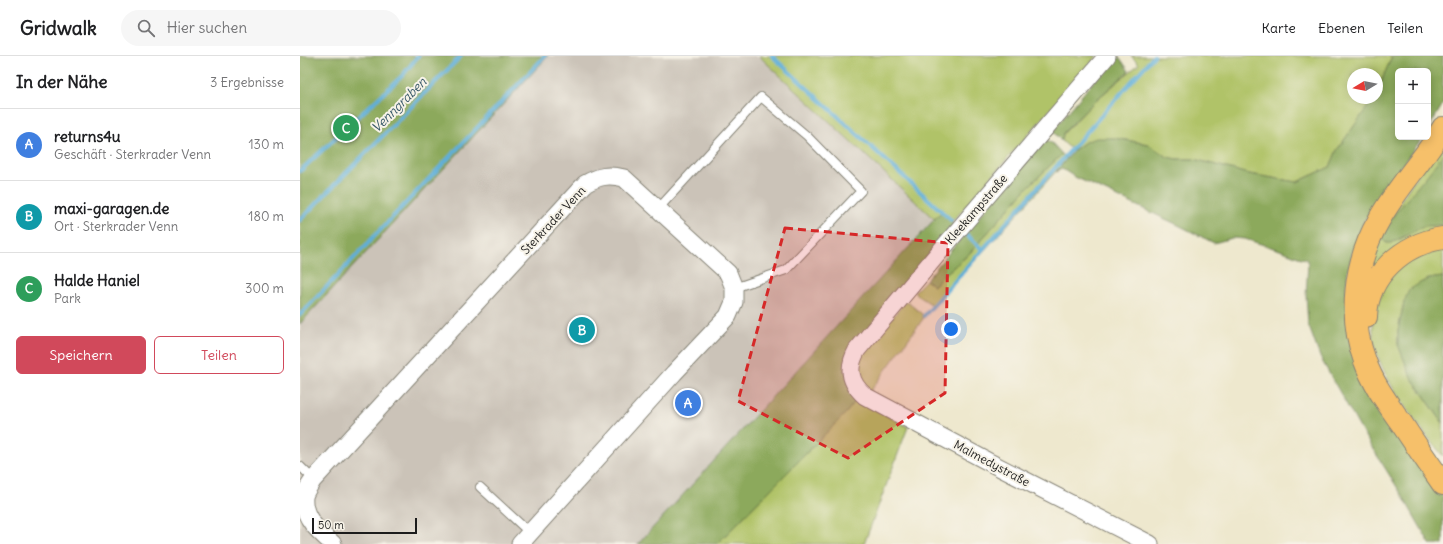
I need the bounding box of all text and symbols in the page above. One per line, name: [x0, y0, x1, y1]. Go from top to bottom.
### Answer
search box: [121, 10, 401, 46]
text: Gridwalk: [20, 16, 97, 40]
icon: search: [135, 17, 157, 39]
text: Hier suchen: [167, 18, 247, 37]
text: Karte: [1262, 19, 1296, 37]
text: Ebenen: [1318, 19, 1365, 37]
text: Teilen: [1387, 19, 1423, 37]
north arrow: [1347, 68, 1383, 104]
map controls: [1395, 68, 1431, 140]
button: +: [1395, 68, 1431, 104]
text: In der Nähe: [16, 71, 108, 93]
water label: Venngraben: [368, 73, 431, 136]
text: 3 Ergebnisse: [210, 74, 284, 91]
button: −: [1395, 104, 1431, 140]
pin: C: [333, 113, 359, 143]
text: returns4u: [54, 127, 121, 146]
text: A: [25, 136, 33, 153]
text: 130 m: [248, 136, 284, 153]
text: Geschäft · Sterkrader Venn: [54, 146, 211, 163]
street label: Kleekampstraße: [942, 171, 1010, 247]
street label: Sterkrader Venn: [517, 183, 589, 257]
text: maxi-garagen.de: [54, 199, 169, 218]
text: B: [25, 208, 33, 225]
text: 180 m: [248, 208, 284, 225]
text: Ort · Sterkrader Venn: [54, 218, 178, 235]
text: Halde Haniel: [54, 271, 140, 290]
text: C: [25, 280, 33, 297]
text: 300 m: [245, 280, 284, 297]
text: Park: [54, 290, 81, 307]
pin: B: [569, 315, 595, 345]
your location: [941, 319, 961, 339]
button: Speichern: [16, 336, 146, 374]
button: Teilen: [154, 336, 284, 374]
pin: A: [675, 388, 701, 418]
street label: Malmedystraße: [951, 437, 1033, 489]
scale bar: [312, 516, 417, 535]
text: 50 m: [318, 518, 344, 532]

